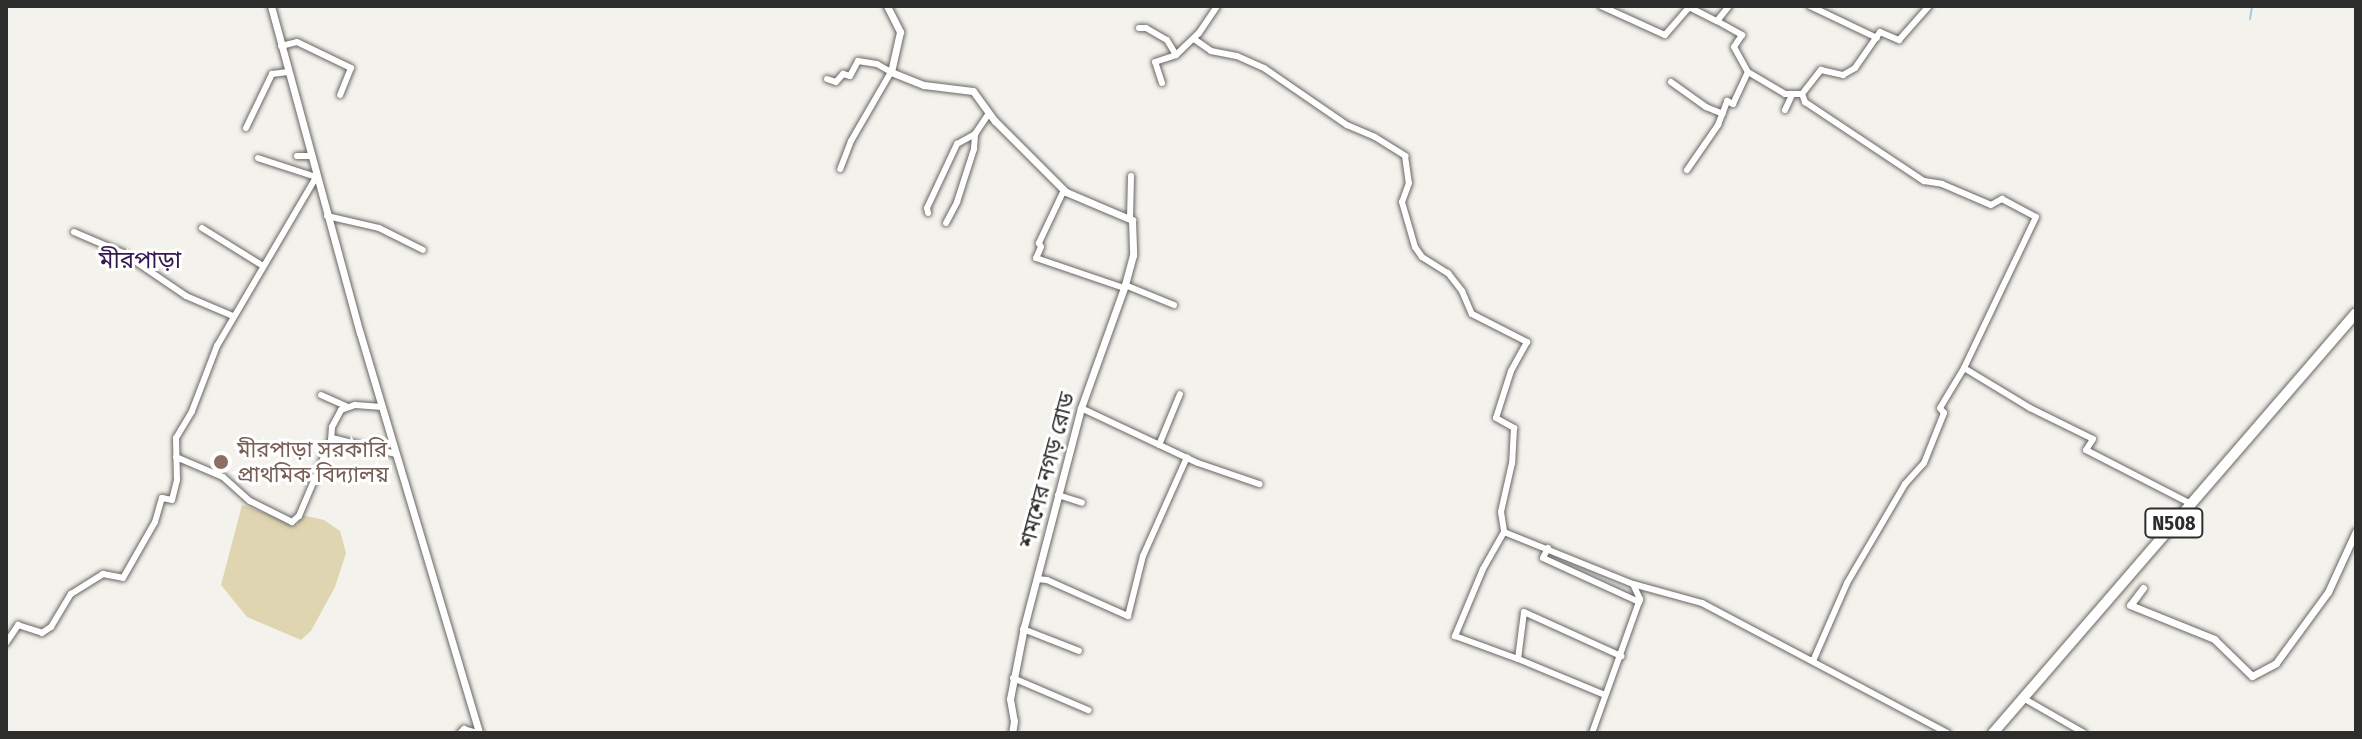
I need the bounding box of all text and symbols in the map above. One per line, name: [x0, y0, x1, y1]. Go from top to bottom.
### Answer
district label: মীরপাড়া: [99, 247, 181, 275]
street label: শমশের নগড় রোড: [1014, 389, 1080, 551]
place label: মীরপাড়া সরকারি প্রাথমিক বিদ্যালয়: [237, 436, 389, 488]
marker: মীরপাড়া সরকারি প্রাথমিক বিদ্যালয়: [212, 453, 230, 471]
road number: N508: [2144, 507, 2204, 539]

